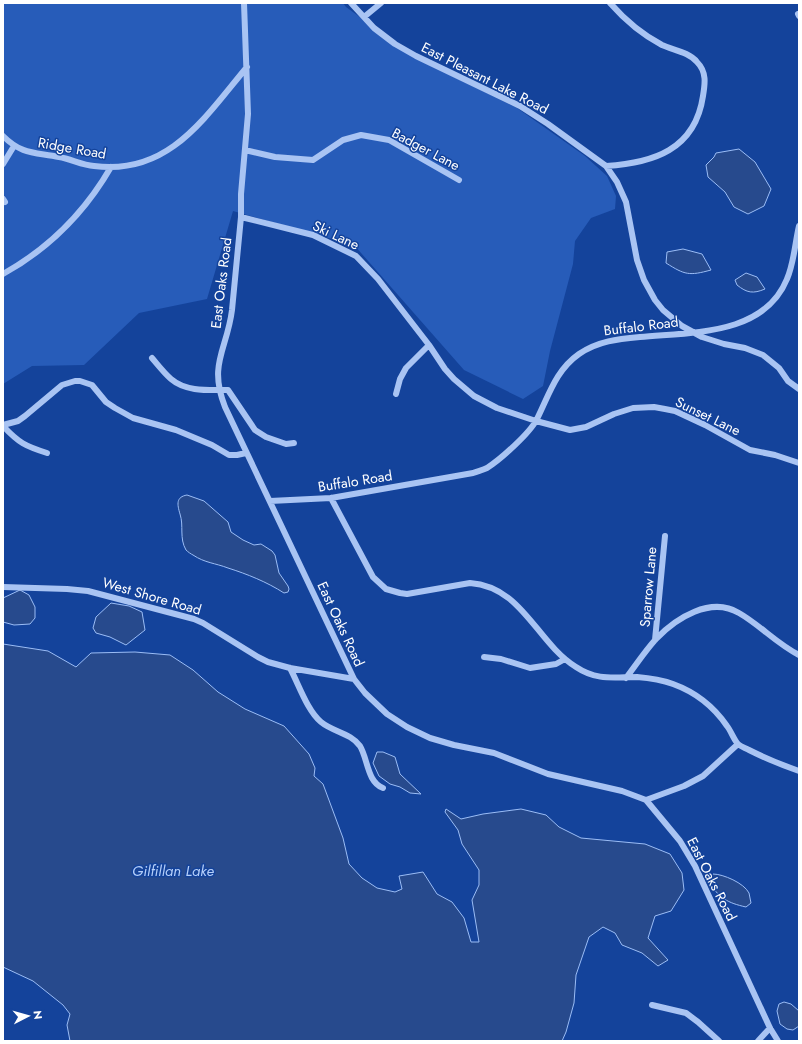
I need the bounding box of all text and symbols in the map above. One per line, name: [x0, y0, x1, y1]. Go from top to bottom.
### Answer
street label: East Pleasant Lake Road: [418, 37, 552, 119]
street label: Badger Lane: [388, 123, 464, 175]
street label: Ridge Road: [36, 132, 108, 164]
street label: Ski Lane: [309, 216, 363, 254]
street label: East Oaks Road: [205, 236, 237, 330]
street label: Buffalo Road: [602, 311, 680, 341]
street label: Sunset Lane: [672, 392, 744, 440]
street label: Buffalo Road: [316, 465, 394, 497]
street label: Sparrow Lane: [635, 546, 661, 628]
street label: West Shore Road: [100, 572, 204, 620]
street label: East Oaks Road: [313, 578, 369, 670]
street label: East Oaks Road: [682, 834, 742, 924]
water label: Gilfillan Lake: [132, 860, 215, 882]
north arrow: [8, 996, 48, 1036]
text: N: [30, 1010, 46, 1020]

